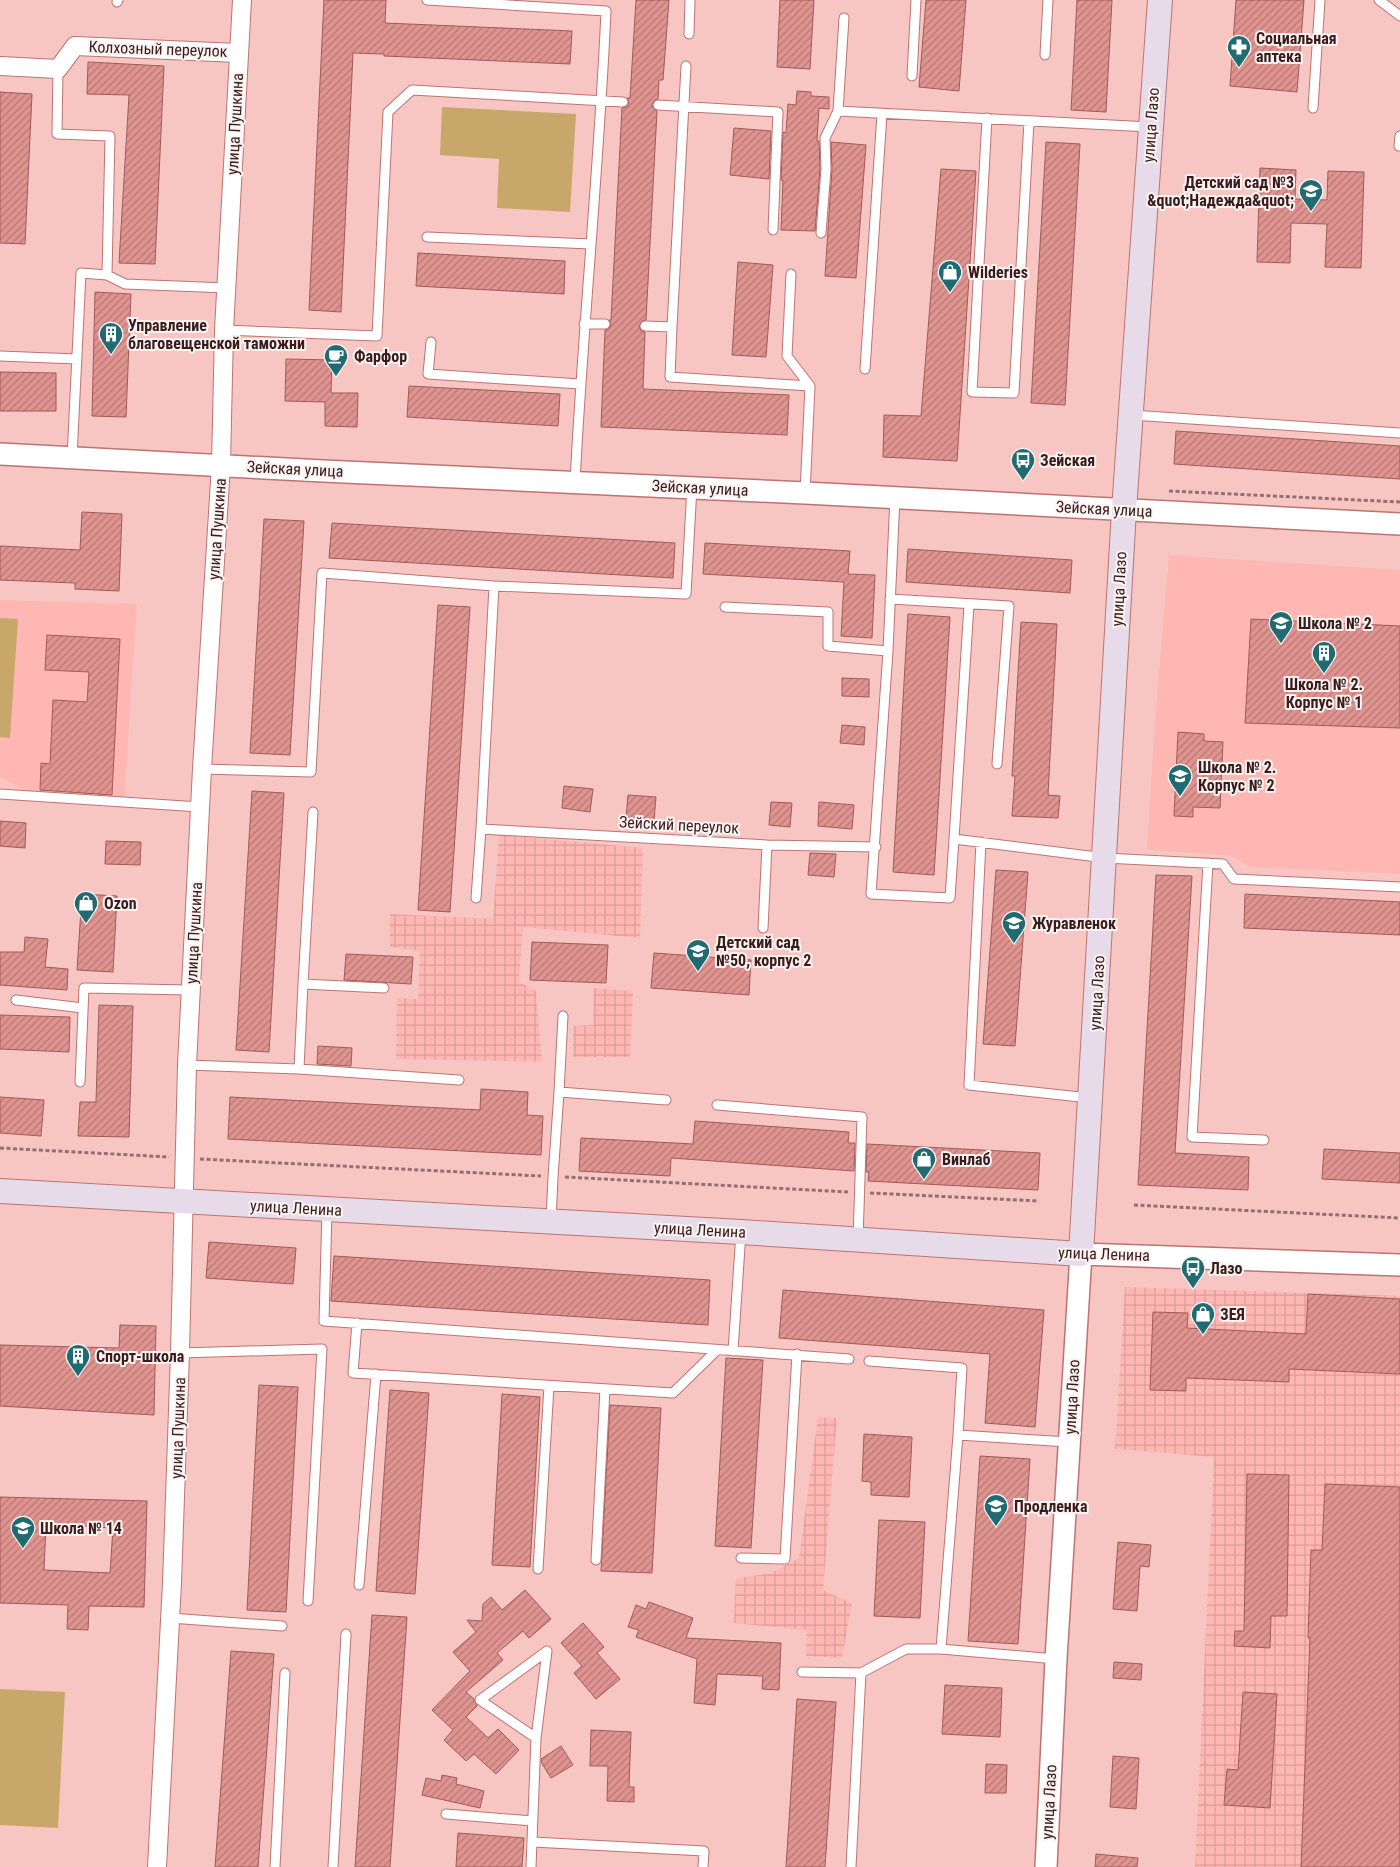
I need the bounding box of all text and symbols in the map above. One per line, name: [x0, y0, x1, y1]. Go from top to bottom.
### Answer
place label: Социальная аптека: [1256, 29, 1337, 66]
pharmacy icon: Социальная аптека: [1226, 34, 1252, 68]
street label: Колхозный переулок: [88, 37, 228, 61]
street label: улица Пушкина: [223, 73, 247, 175]
street label: улица Лазо: [1139, 87, 1163, 163]
place label: Детский сад №3 &quot;Надежда&quot;: [1147, 173, 1294, 210]
school or university icon: Детский сад №3 &quot;Надежда&quot;: [1298, 178, 1324, 212]
shop icon: Wilderies: [937, 259, 963, 293]
place label: Wilderies: [968, 263, 1028, 282]
place label: Управление благовещенской таможни: [128, 316, 305, 353]
building icon: Управление благовещенской таможни: [98, 321, 124, 355]
cafe icon: Фарфор: [323, 343, 349, 377]
place label: Фарфор: [354, 347, 407, 366]
bus stop icon: Зейская: [1010, 447, 1036, 481]
place label: Зейская: [1040, 451, 1095, 470]
street label: Зейская улица: [246, 457, 344, 481]
street label: Зейская улица: [651, 476, 749, 500]
street label: улица Пушкина: [204, 478, 230, 580]
street label: Зейская улица: [1055, 497, 1153, 521]
street label: улица Лазо: [1108, 551, 1130, 627]
school or university icon: Школа № 2: [1268, 610, 1294, 644]
place label: Школа № 2: [1298, 614, 1372, 633]
building icon: Школа № 2. Корпус № 1: [1311, 640, 1337, 674]
place label: Школа № 2. Корпус № 1: [1285, 675, 1363, 712]
place label: Школа № 2. Корпус № 2: [1198, 758, 1276, 795]
school or university icon: Школа № 2. Корпус № 2: [1167, 763, 1193, 797]
street label: Зейский переулок: [619, 812, 740, 838]
street label: улица Пушкина: [182, 882, 206, 984]
shop icon: Ozon: [73, 890, 99, 924]
place label: Ozon: [104, 894, 137, 913]
school or university icon: Журавленок: [1001, 910, 1027, 944]
place label: Журавленок: [1032, 914, 1116, 933]
place label: Детский сад №50, корпус 2: [716, 933, 811, 970]
school or university icon: Детский сад №50, корпус 2: [685, 938, 711, 972]
street label: улица Лазо: [1086, 955, 1108, 1031]
shop icon: Винлаб: [911, 1146, 937, 1180]
place label: Винлаб: [942, 1150, 991, 1169]
street label: улица Ленина: [250, 1196, 342, 1220]
street label: улица Ленина: [654, 1218, 746, 1242]
street label: улица Ленина: [1058, 1243, 1150, 1265]
bus stop icon: Лазо: [1180, 1255, 1206, 1289]
place label: Лазо: [1210, 1259, 1243, 1278]
shop icon: ЗЕЯ: [1190, 1301, 1216, 1335]
place label: ЗЕЯ: [1220, 1305, 1245, 1324]
building icon: Спорт-школа: [65, 1343, 91, 1377]
place label: Спорт-школа: [96, 1347, 185, 1366]
street label: улица Лазо: [1061, 1359, 1083, 1435]
street label: улица Пушкина: [167, 1377, 189, 1479]
school or university icon: Продленка: [983, 1493, 1009, 1527]
place label: Продленка: [1014, 1497, 1088, 1516]
school or university icon: Школа № 14: [10, 1515, 36, 1549]
place label: Школа № 14: [40, 1519, 122, 1538]
street label: улица Лазо: [1038, 1764, 1060, 1840]

